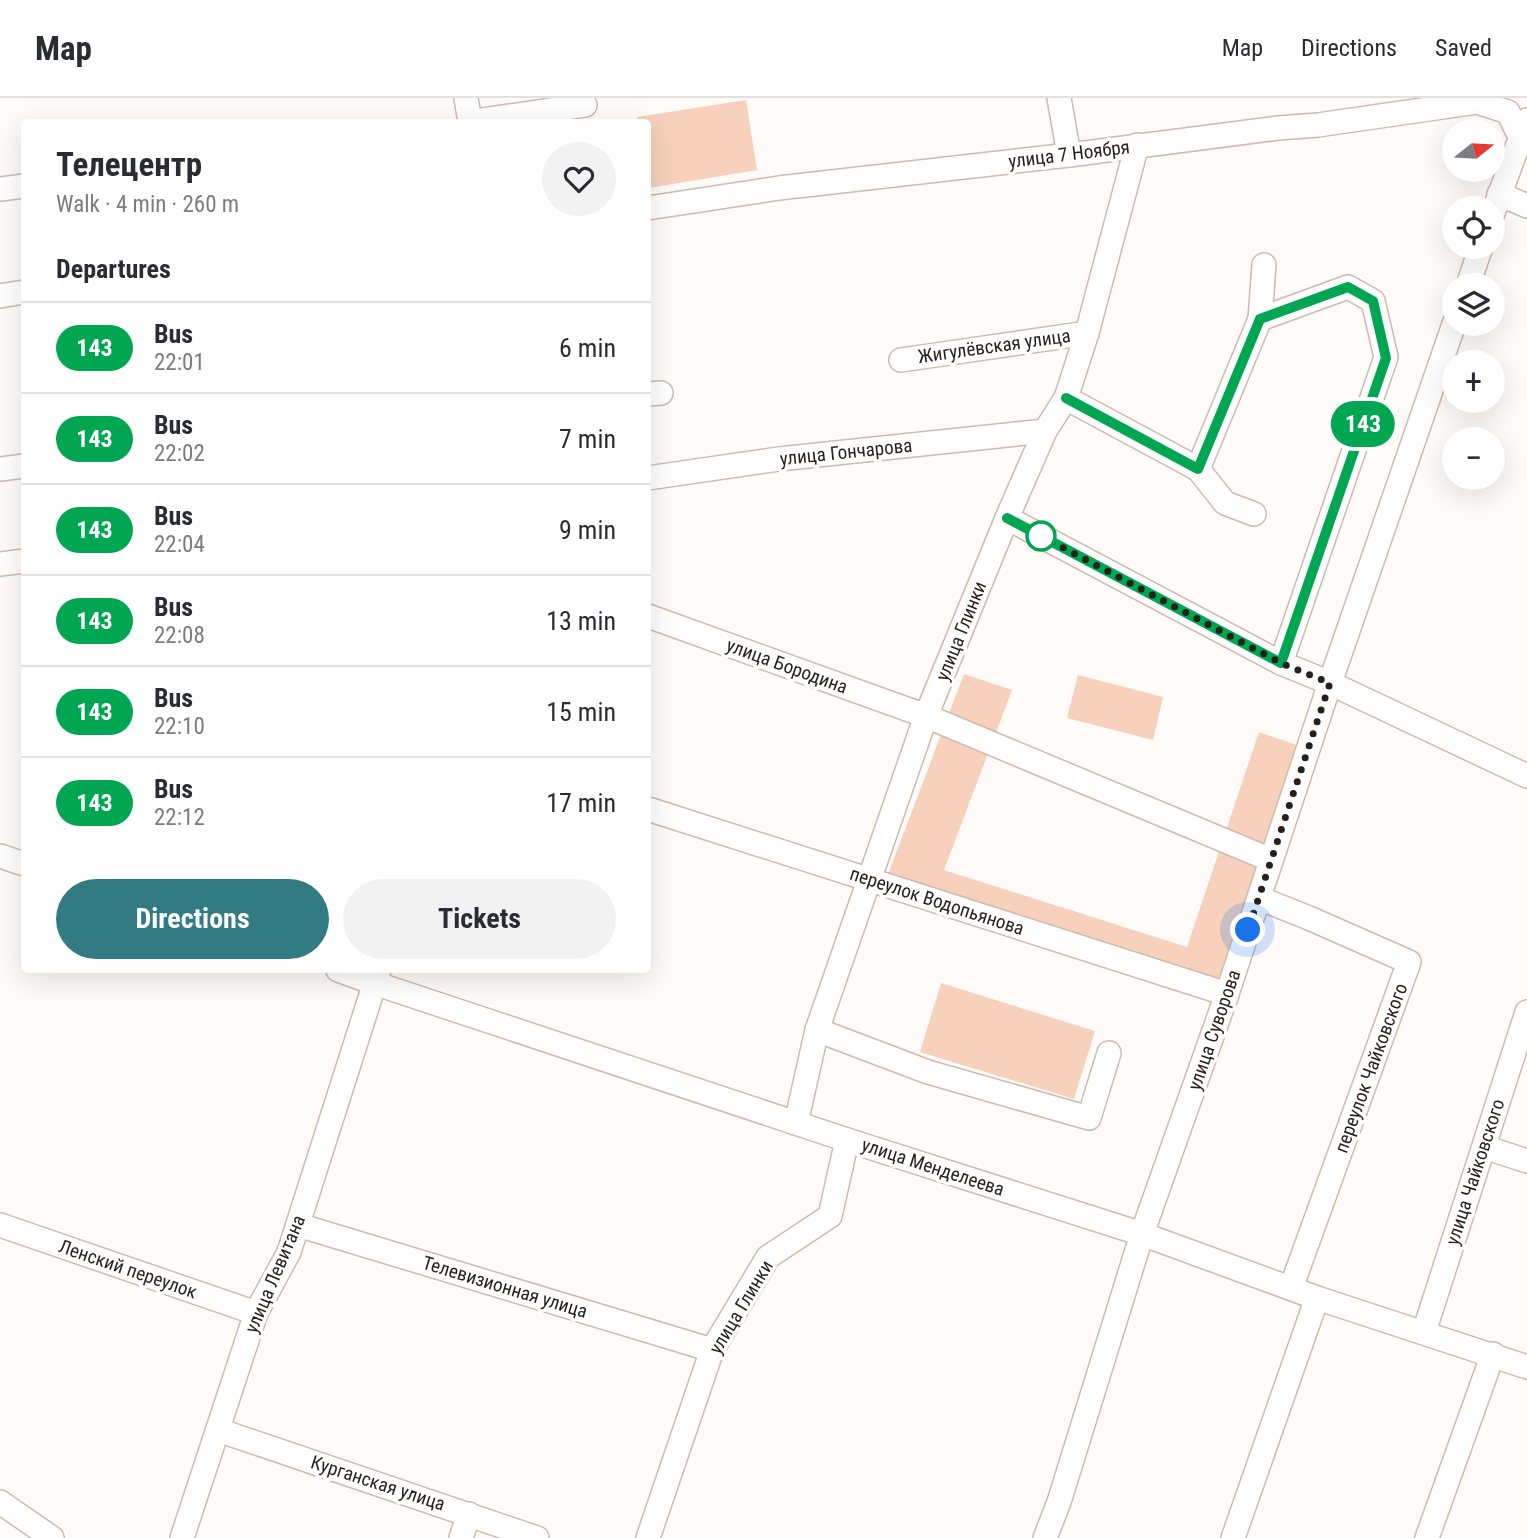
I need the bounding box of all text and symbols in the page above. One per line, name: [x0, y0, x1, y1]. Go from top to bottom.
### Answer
text: Map: [35, 29, 92, 68]
text: Map: [1222, 34, 1263, 62]
text: Directions: [1301, 34, 1397, 62]
text: Saved: [1435, 34, 1492, 62]
north arrow: [1442, 119, 1505, 182]
map controls: [1442, 119, 1505, 490]
street label: улица 7 Ноября: [1007, 135, 1131, 173]
button: heart: [542, 142, 616, 216]
text: Телецентр: [56, 145, 202, 184]
text: Walk · 4 min · 260 m: [56, 191, 239, 218]
button: locate: [1442, 196, 1505, 259]
text: Departures: [56, 254, 171, 284]
button: layers: [1442, 273, 1505, 336]
text: Bus: [154, 319, 193, 349]
street label: Жигулёвская улица: [916, 324, 1072, 368]
text: 6 min: [559, 333, 616, 363]
text: 143: [76, 334, 113, 362]
text: 22:01: [154, 349, 205, 376]
button: +: [1442, 350, 1505, 413]
line badge: 143: [1323, 401, 1403, 447]
text: Bus: [154, 410, 193, 440]
text: 143: [1345, 410, 1381, 438]
text: 7 min: [559, 424, 616, 454]
text: 143: [76, 425, 113, 453]
button: −: [1442, 427, 1505, 490]
street label: улица Гончарова: [779, 434, 913, 470]
text: 22:02: [154, 440, 205, 467]
text: Bus: [154, 501, 193, 531]
text: 9 min: [559, 515, 616, 545]
text: 143: [76, 516, 113, 544]
unlabelled marker: [1026, 521, 1056, 551]
text: 22:04: [154, 531, 205, 558]
street label: улица Глинки: [931, 578, 991, 684]
text: Bus: [154, 592, 193, 622]
text: 13 min: [546, 606, 616, 636]
text: 143: [76, 607, 113, 635]
text: 22:08: [154, 622, 205, 649]
street label: улица Бородина: [723, 633, 851, 699]
text: Bus: [154, 683, 193, 713]
text: 15 min: [546, 697, 616, 727]
text: 143: [76, 698, 113, 726]
text: 22:10: [154, 713, 205, 740]
text: Bus: [154, 774, 193, 804]
text: 17 min: [546, 788, 616, 818]
text: 143: [76, 789, 113, 817]
text: 22:12: [154, 804, 205, 831]
street label: переулок Водопьянова: [847, 862, 1027, 940]
button: Directions: [56, 879, 329, 959]
button: Tickets: [343, 879, 616, 959]
your location: [1230, 912, 1265, 947]
street label: улица Суворова: [1183, 967, 1245, 1093]
street label: переулок Чайковского: [1330, 980, 1412, 1156]
street label: улица Чайковского: [1441, 1096, 1509, 1248]
street label: улица Менделеева: [859, 1133, 1007, 1201]
street label: улица Левитана: [240, 1212, 310, 1336]
street label: Ленский переулок: [56, 1235, 200, 1303]
street label: Телевизионная улица: [420, 1251, 590, 1323]
street label: улица Глинки: [704, 1256, 778, 1358]
street label: Курганская улица: [308, 1450, 448, 1516]

